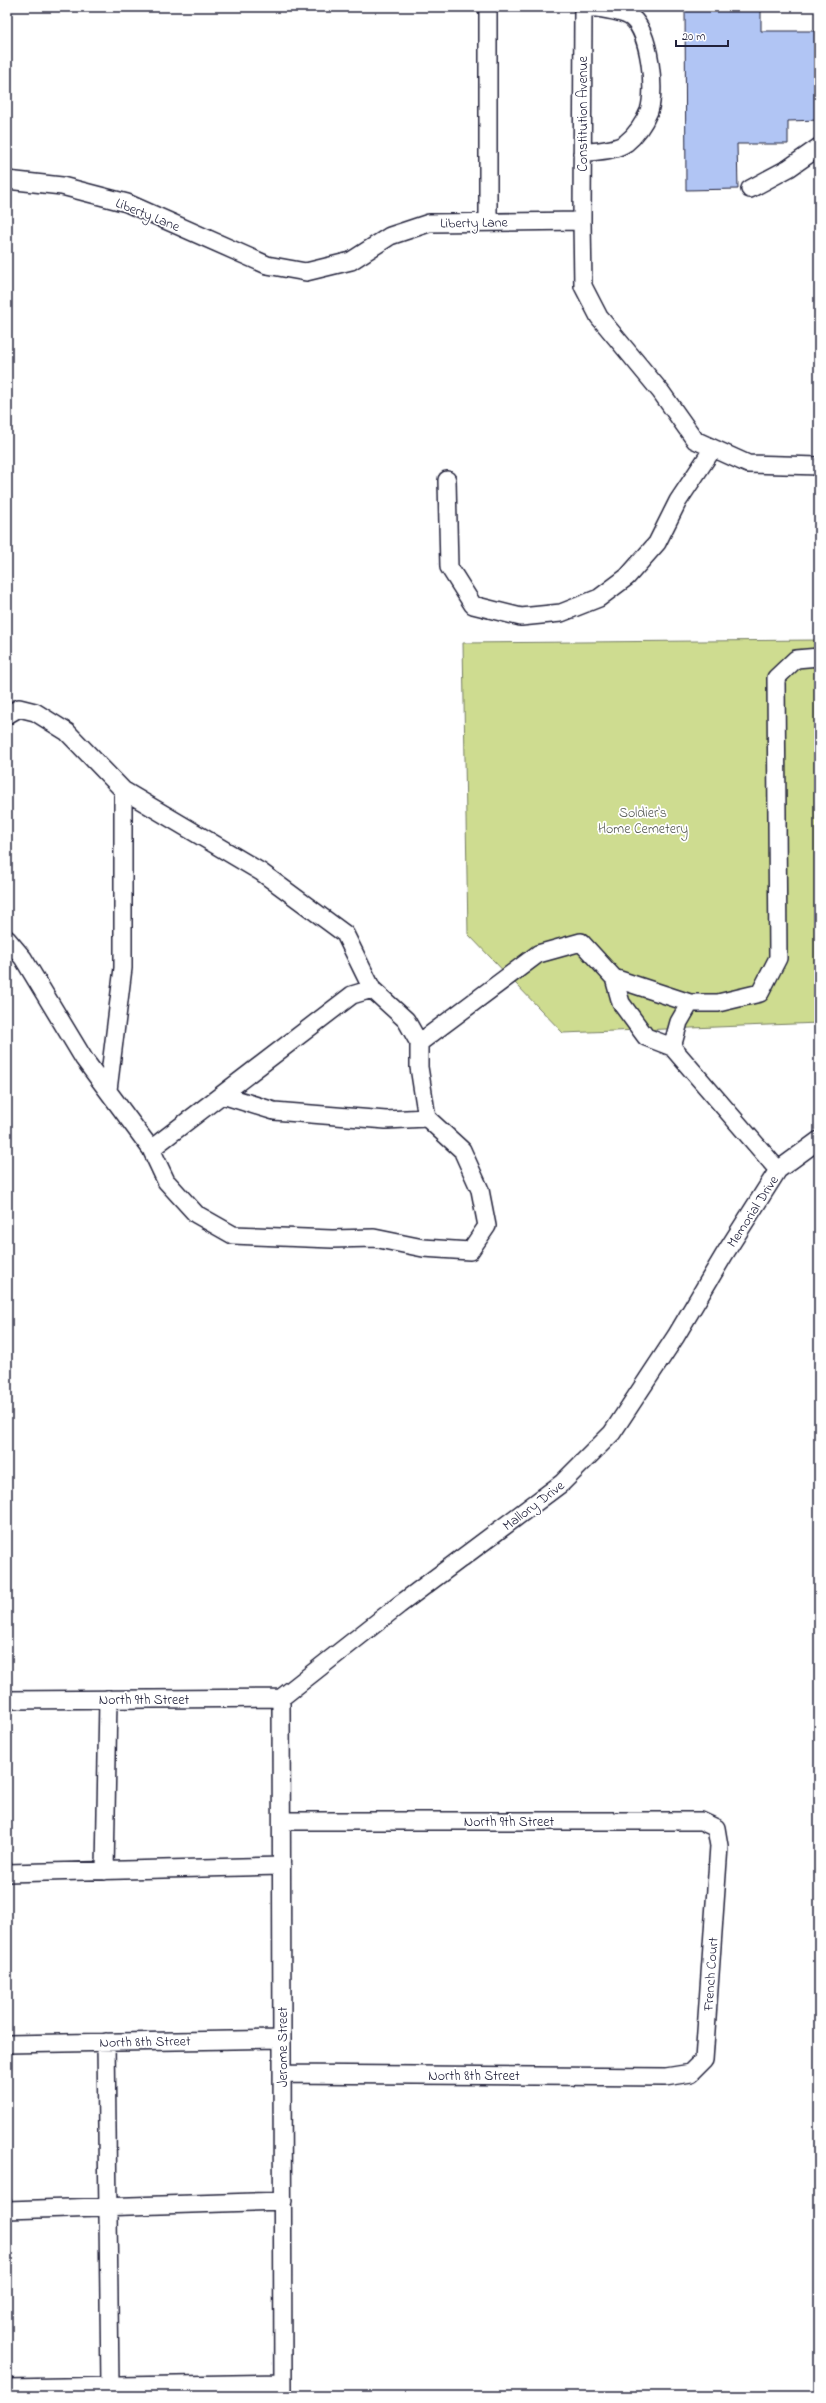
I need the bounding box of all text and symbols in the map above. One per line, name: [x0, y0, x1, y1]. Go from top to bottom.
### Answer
scale bar: [676, 22, 728, 48]
text: 20 m: [682, 28, 705, 46]
street label: Constitution Avenue: [573, 55, 594, 172]
street label: Liberty Lane: [112, 193, 183, 239]
street label: Liberty Lane: [440, 212, 509, 236]
park label: Soldier's Home Cemetery: [598, 803, 688, 841]
street label: Memorial Drive: [722, 1171, 785, 1252]
street label: Mallory Drive: [498, 1475, 571, 1537]
street label: North 9th Street: [99, 1690, 189, 1711]
street label: North 9th Street: [464, 1812, 554, 1833]
street label: French Court: [698, 1936, 725, 2013]
street label: Jerome Street: [273, 2006, 294, 2087]
street label: North 8th Street: [99, 2031, 191, 2054]
street label: North 8th Street: [428, 2066, 520, 2087]

